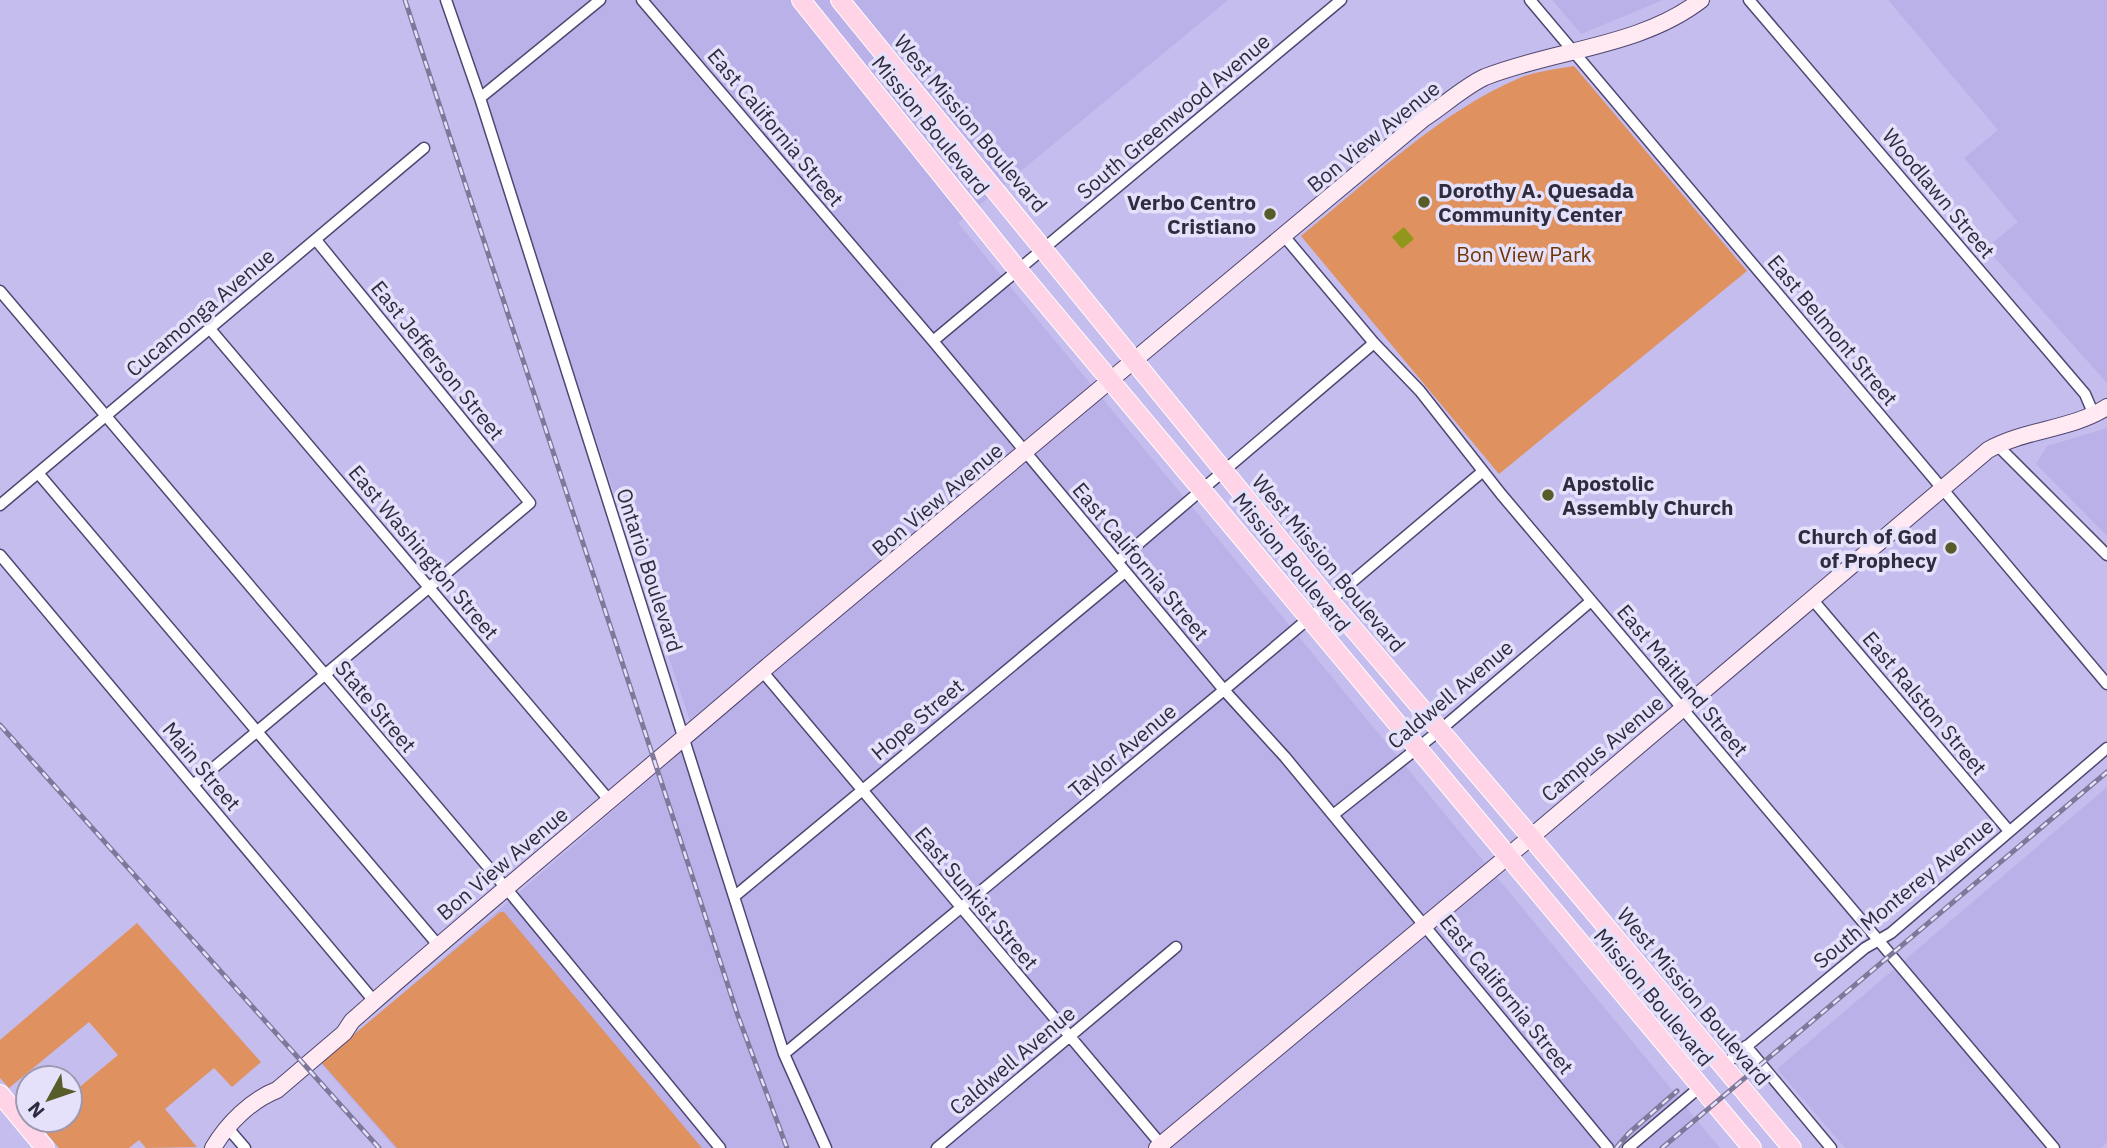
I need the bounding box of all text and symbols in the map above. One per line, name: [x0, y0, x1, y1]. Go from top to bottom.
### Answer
street label: South Greenwood Avenue: [1071, 27, 1275, 205]
street label: West Mission Boulevard: [889, 29, 1053, 217]
street label: East California Street: [702, 42, 850, 212]
street label: Mission Boulevard: [867, 50, 995, 200]
street label: Bon View Avenue: [1301, 74, 1445, 198]
street label: Woodlawn Street: [1876, 122, 2002, 264]
place label: Dorothy A. Quesada Community Center: [1438, 176, 1634, 228]
place label: Verbo Centro Cristiano: [1127, 188, 1256, 240]
marker: Dorothy A. Quesada Community Center: [1416, 194, 1432, 210]
marker: Verbo Centro Cristiano: [1262, 206, 1278, 222]
park label: Bon View Park: [1456, 240, 1592, 268]
street label: Cucamonga Avenue: [120, 241, 280, 383]
street label: East Belmont Street: [1762, 249, 1904, 411]
street label: East Jefferson Street: [365, 275, 511, 445]
street label: Bon View Avenue: [866, 436, 1008, 562]
street label: East Washington Street: [343, 459, 505, 645]
street label: West Mission Boulevard: [1246, 468, 1412, 658]
place label: Apostolic Assembly Church: [1562, 469, 1734, 521]
street label: East California Street: [1067, 476, 1215, 646]
street label: Ontario Boulevard: [610, 485, 690, 655]
street label: Mission Boulevard: [1227, 486, 1357, 638]
marker: Apostolic Assembly Church: [1540, 487, 1556, 503]
place label: Church of God of Prophecy: [1798, 522, 1938, 574]
marker: Church of God of Prophecy: [1943, 540, 1959, 556]
street label: East Maitland Street: [1611, 598, 1755, 762]
street label: East Ralston Street: [1857, 625, 1993, 781]
street label: Caldwell Avenue: [1381, 633, 1519, 755]
street label: State Street: [329, 654, 423, 758]
street label: Hope Street: [865, 672, 969, 766]
street label: Campus Avenue: [1535, 688, 1669, 808]
street label: Taylor Avenue: [1062, 697, 1182, 803]
street label: Main Street: [157, 716, 247, 816]
street label: Bon View Avenue: [431, 800, 573, 926]
street label: South Monterey Avenue: [1807, 812, 1999, 974]
street label: East Sunkist Street: [909, 821, 1045, 975]
street label: West Mission Boulevard: [1612, 902, 1776, 1090]
street label: East California Street: [1434, 908, 1580, 1080]
street label: Mission Boulevard: [1589, 923, 1719, 1071]
street label: Caldwell Avenue: [943, 999, 1081, 1121]
north arrow: [14, 1064, 84, 1134]
text: N: [22, 1097, 50, 1123]

